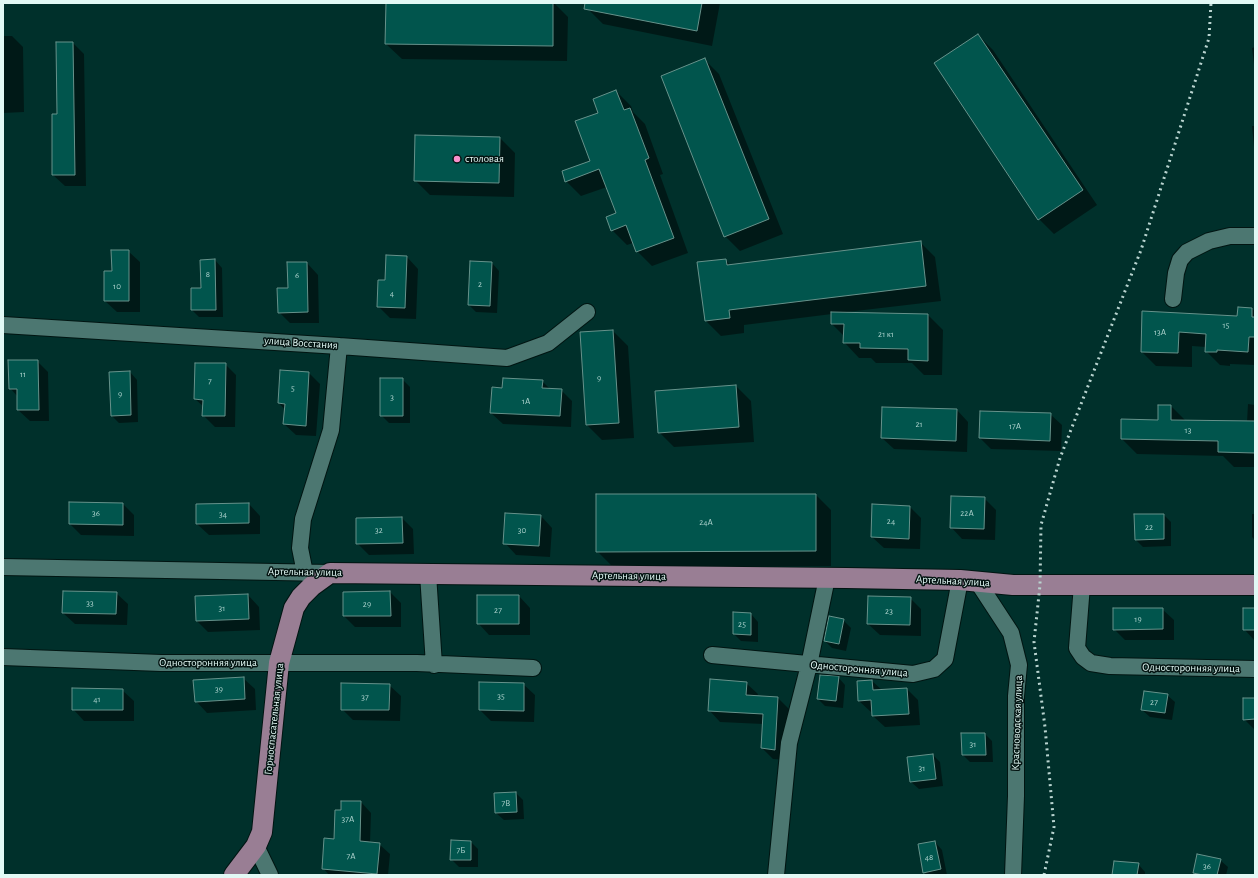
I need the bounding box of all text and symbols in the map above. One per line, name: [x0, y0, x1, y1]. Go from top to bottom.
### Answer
place label: столовая: [465, 152, 504, 166]
marker: столовая: [452, 154, 462, 164]
house number: 8: [206, 269, 210, 279]
house number: 6: [295, 270, 299, 280]
house number: 2: [478, 279, 482, 289]
house number: 10: [113, 281, 121, 291]
house number: 4: [390, 288, 394, 298]
house number: 15: [1223, 320, 1229, 330]
house number: 13А: [1154, 327, 1166, 337]
house number: 21 к1: [878, 329, 894, 339]
street label: улица Восстания: [264, 334, 338, 352]
house number: 11: [20, 369, 26, 379]
house number: 9: [597, 373, 601, 383]
house number: 7: [208, 376, 212, 386]
house number: 5: [291, 383, 295, 393]
house number: 9: [118, 389, 122, 399]
house number: 3: [390, 392, 394, 402]
house number: 1А: [522, 396, 530, 406]
house number: 21: [915, 419, 923, 429]
house number: 17А: [1009, 421, 1021, 431]
house number: 13: [1185, 425, 1191, 435]
house number: 36: [92, 508, 100, 518]
house number: 22А: [960, 508, 974, 518]
house number: 34: [219, 509, 227, 519]
house number: 24: [887, 516, 895, 526]
house number: 24А: [699, 517, 713, 527]
house number: 22: [1145, 522, 1153, 532]
house number: 32: [375, 525, 383, 535]
house number: 30: [518, 525, 526, 535]
street label: Артельная улица: [268, 565, 342, 579]
street label: Артельная улица: [592, 569, 666, 583]
street label: Артельная улица: [916, 572, 990, 590]
house number: 33: [86, 598, 94, 608]
house number: 29: [363, 599, 371, 609]
house number: 31: [219, 603, 225, 613]
house number: 27: [494, 605, 502, 615]
house number: 23: [885, 606, 893, 616]
house number: 19: [1134, 614, 1142, 624]
house number: 25: [738, 619, 746, 629]
street label: Односторонняя улица: [159, 656, 257, 670]
street label: Односторонняя улица: [810, 658, 908, 680]
street label: Односторонняя улица: [1142, 661, 1240, 675]
street label: Горноспасательная улица: [262, 662, 286, 776]
street label: Красноводская улица: [1009, 675, 1025, 771]
house number: 39: [215, 684, 223, 694]
house number: 35: [497, 691, 505, 701]
house number: 37: [361, 692, 369, 702]
house number: 41: [93, 694, 101, 704]
house number: 27: [1150, 697, 1158, 707]
house number: 31: [970, 739, 976, 749]
house number: 31: [919, 763, 925, 773]
house number: 7В: [502, 798, 510, 808]
house number: 37А: [342, 814, 354, 824]
house number: 7Б: [457, 845, 465, 855]
house number: 7А: [346, 851, 356, 861]
house number: 48: [925, 852, 933, 862]
house number: 36: [1203, 861, 1211, 871]

